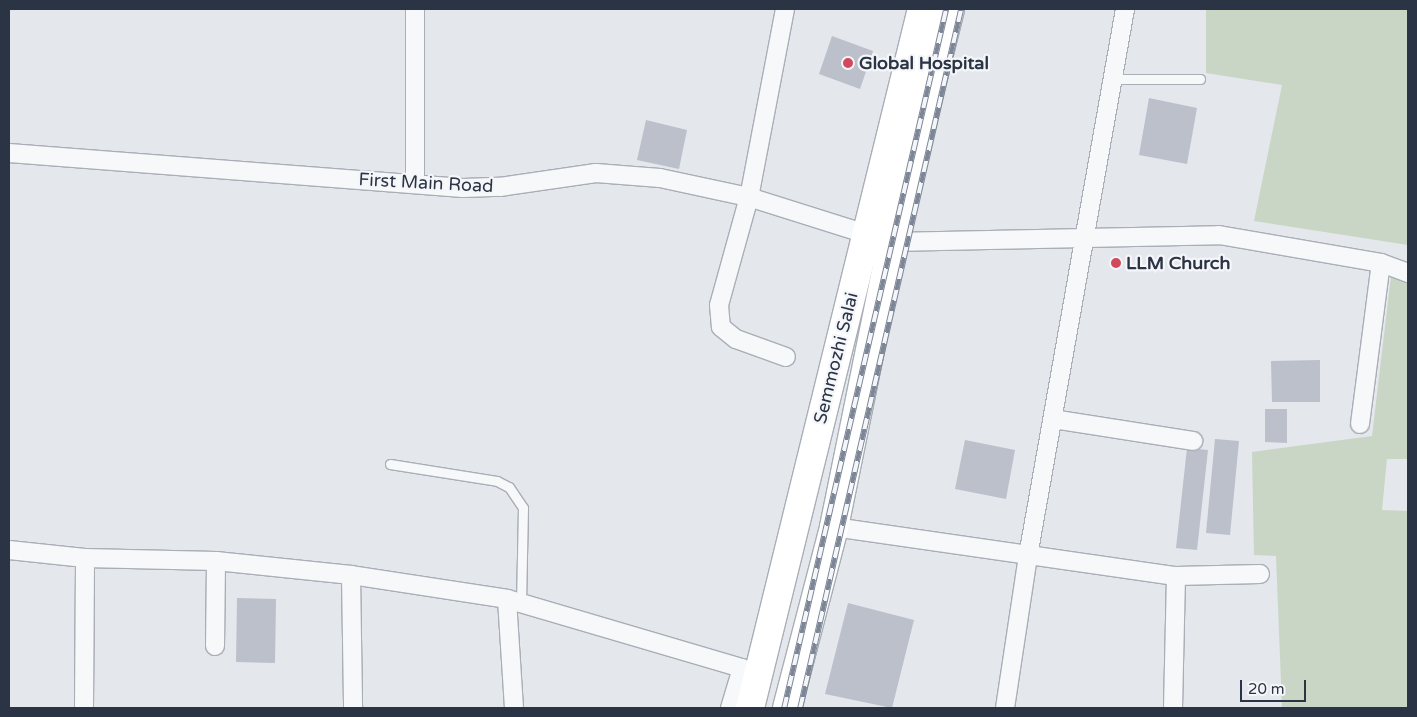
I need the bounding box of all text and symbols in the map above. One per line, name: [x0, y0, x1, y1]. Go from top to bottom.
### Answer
place label: Global Hospital: [859, 52, 989, 74]
marker: Global Hospital: [841, 56, 855, 70]
street label: First Main Road: [358, 169, 494, 197]
place label: LLM Church: [1126, 252, 1230, 274]
marker: LLM Church: [1110, 257, 1122, 269]
street label: Semmozhi Salai: [809, 290, 863, 426]
scale bar: [1242, 670, 1308, 702]
text: 20 m: [1248, 680, 1285, 698]

